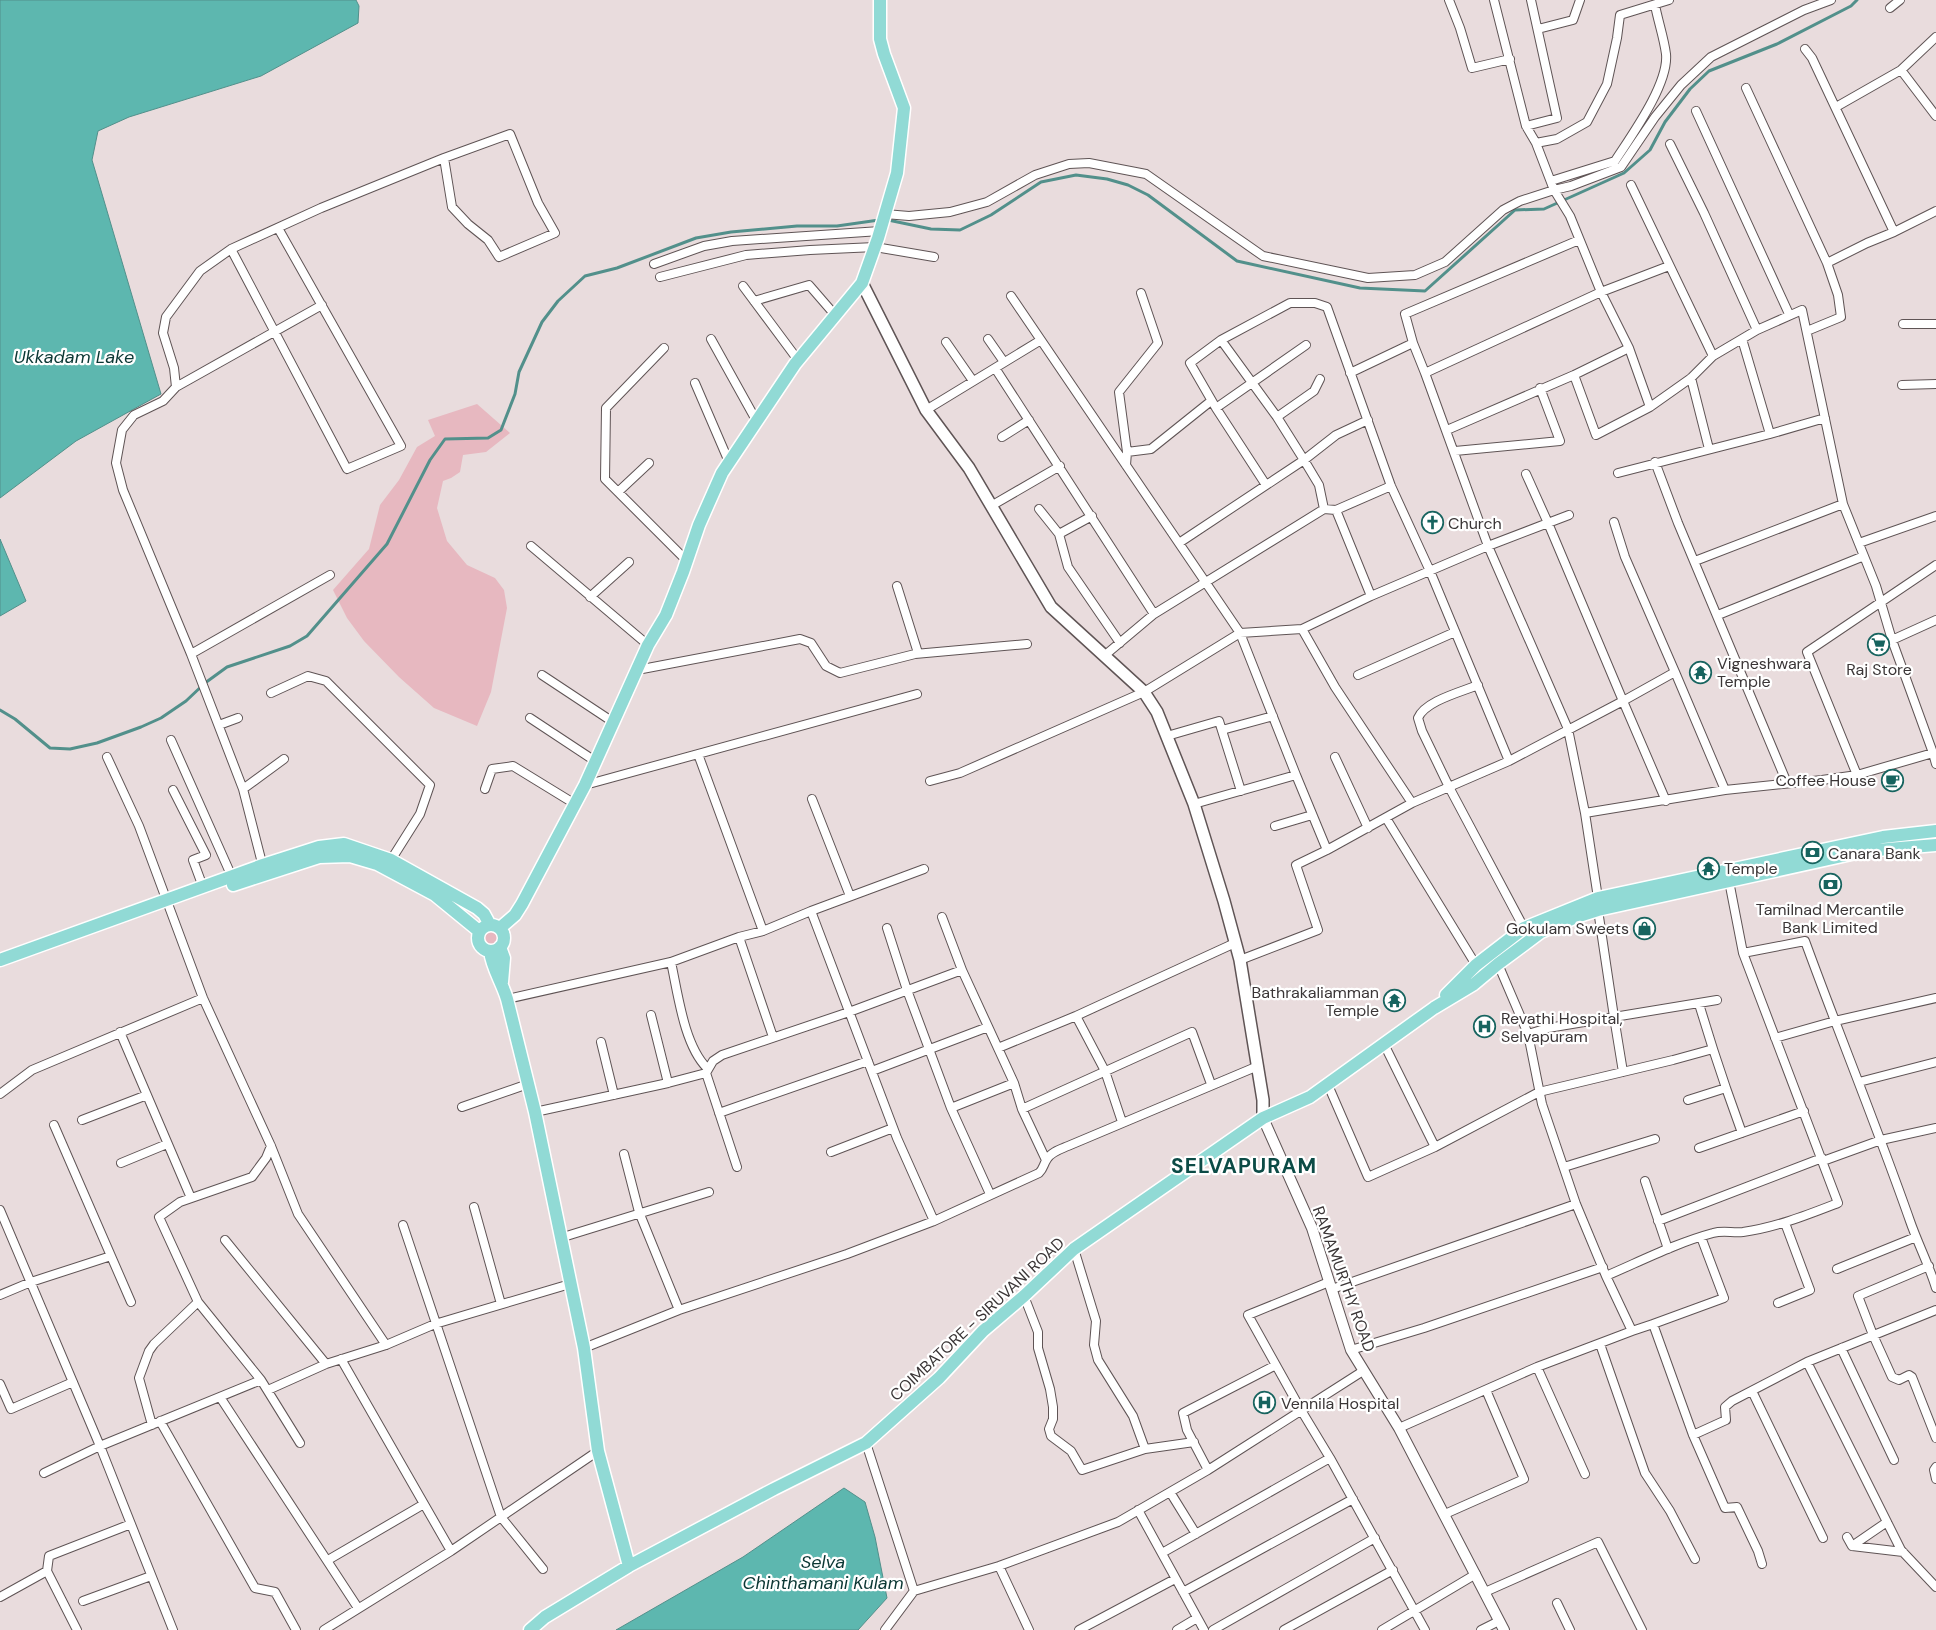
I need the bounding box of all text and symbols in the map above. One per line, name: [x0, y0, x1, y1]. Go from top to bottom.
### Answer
water label: Ukkadam Lake: [14, 345, 134, 369]
church icon: Church: [1420, 511, 1444, 535]
place label: Church: [1448, 513, 1502, 534]
supermarket icon: Raj Store: [1867, 633, 1891, 657]
place label: Vigneshwara Temple: [1717, 653, 1811, 692]
place label: Raj Store: [1846, 659, 1912, 680]
temple icon: Vigneshwara Temple: [1689, 660, 1713, 684]
cafe icon: Coffee House: [1880, 768, 1904, 792]
place label: Coffee House: [1775, 770, 1876, 791]
bank icon: Canara Bank: [1800, 841, 1824, 865]
place label: Canara Bank: [1828, 843, 1921, 864]
temple icon: Temple: [1696, 856, 1720, 880]
place label: Temple: [1724, 858, 1778, 879]
bank icon: Tamilnad Mercantile Bank Limited: [1818, 873, 1842, 897]
place label: Tamilnad Mercantile Bank Limited: [1756, 899, 1904, 938]
shop icon: Gokulam Sweets: [1633, 916, 1657, 940]
place label: Gokulam Sweets: [1506, 918, 1629, 939]
place label: Bathrakaliamman Temple: [1252, 982, 1379, 1021]
temple icon: Bathrakaliamman Temple: [1383, 989, 1407, 1013]
place label: Revathi Hospital, Selvapuram: [1501, 1008, 1623, 1047]
hospital icon: Revathi Hospital, Selvapuram: [1473, 1015, 1497, 1039]
district label: SELVAPURAM: [1171, 1152, 1317, 1180]
street label: RAMAMURTHY ROAD: [1308, 1203, 1380, 1355]
street label: COIMBATORE - SIRUVANI ROAD: [885, 1233, 1069, 1405]
hospital icon: Vennila Hospital: [1253, 1391, 1277, 1415]
place label: Vennila Hospital: [1281, 1393, 1399, 1414]
water label: Selva Chinthamani Kulam: [742, 1550, 904, 1595]

